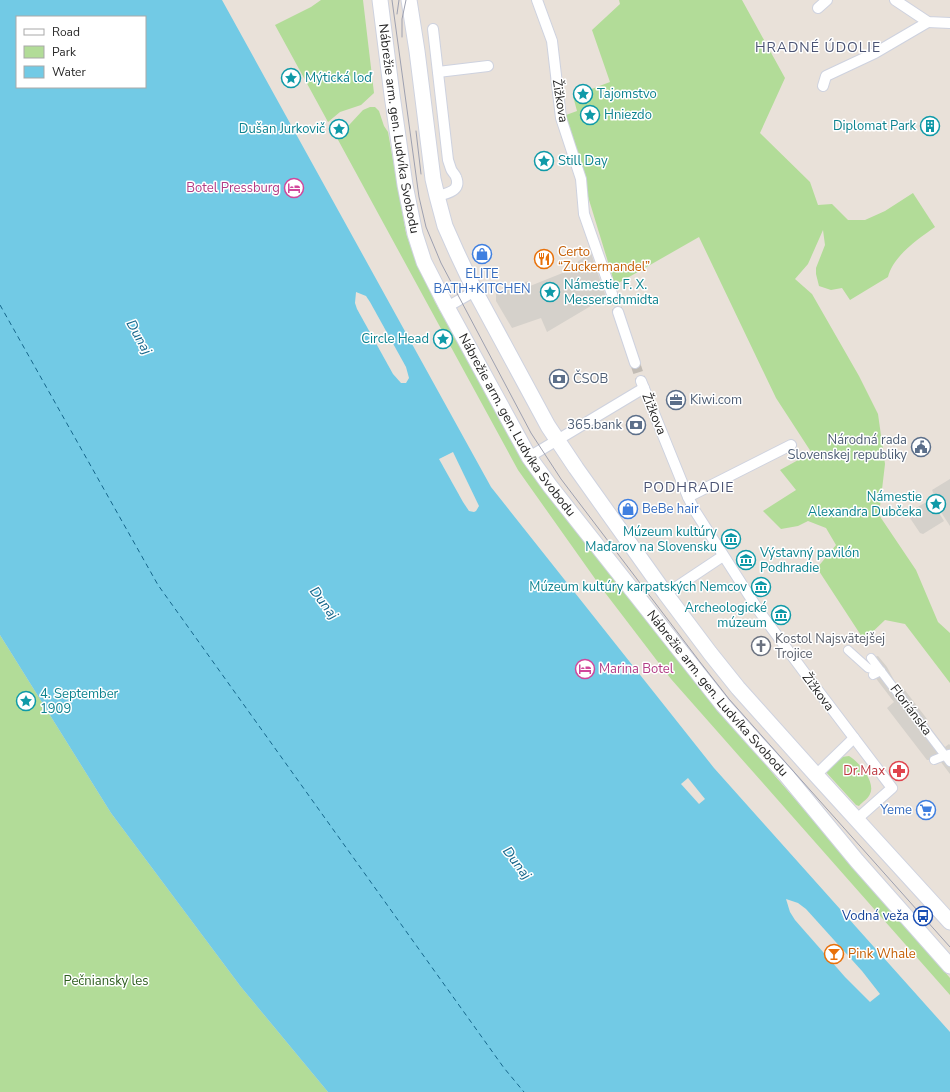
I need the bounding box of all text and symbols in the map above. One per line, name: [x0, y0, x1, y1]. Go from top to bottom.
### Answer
legend: [16, 16, 146, 88]
street label: Nábrežie arm. gen. Ludvíka Svobodu: [374, 23, 424, 235]
text: Road: [52, 24, 80, 40]
district label: HRADNÉ ÚDOLIE: [755, 38, 881, 57]
text: Park: [52, 44, 77, 60]
text: Water: [52, 64, 86, 80]
place icon: Mýtická loď: [280, 67, 302, 89]
place label: Mýtická loď: [305, 69, 373, 87]
street label: Žižkova: [548, 78, 573, 124]
place icon: Tajomstvo: [572, 83, 594, 105]
place label: Tajomstvo: [597, 85, 657, 103]
place icon: Hniezdo: [579, 104, 601, 126]
place label: Hniezdo: [604, 106, 652, 124]
building icon: Diplomat Park: [919, 115, 941, 137]
place label: Diplomat Park: [833, 117, 916, 135]
place icon: Dušan Jurkovič: [328, 118, 350, 140]
place label: Dušan Jurkovič: [239, 120, 325, 138]
place icon: Still Day: [533, 150, 555, 172]
place label: Still Day: [558, 152, 608, 170]
hotel icon: Botel Pressburg: [283, 177, 305, 199]
place label: Botel Pressburg: [186, 179, 280, 197]
shop icon: ELITE BATH+KITCHEN: [471, 243, 493, 265]
place label: Certo “Zuckermandel”: [558, 243, 650, 276]
restaurant icon: Certo “Zuckermandel”: [533, 248, 555, 270]
place label: ELITE BATH+KITCHEN: [433, 265, 531, 298]
place label: Námestie F. X. Messerschmidta: [564, 276, 659, 309]
place icon: Námestie F. X. Messerschmidta: [539, 281, 561, 303]
water label: Dunaj: [122, 316, 157, 358]
place icon: Circle Head: [432, 328, 454, 350]
place label: Circle Head: [361, 330, 429, 348]
street label: Nábrežie arm. gen. Ludvíka Svobodu: [454, 330, 580, 520]
bank icon: ČSOB: [548, 368, 570, 390]
place label: ČSOB: [573, 369, 608, 388]
office icon: Kiwi.com: [665, 389, 687, 411]
street label: Žižkova: [637, 390, 671, 438]
place label: Kiwi.com: [690, 391, 742, 409]
bank icon: 365.bank: [625, 414, 647, 436]
place label: 365.bank: [567, 416, 622, 434]
place label: Národná rada Slovenskej republiky: [788, 431, 907, 464]
public building icon: Národná rada Slovenskej republiky: [910, 436, 932, 458]
district label: PODHRADIE: [643, 478, 735, 497]
place label: Námestie Alexandra Dubčeka: [808, 488, 922, 521]
place icon: Námestie Alexandra Dubčeka: [925, 493, 947, 515]
shop icon: BeBe hair: [617, 498, 639, 520]
place label: BeBe hair: [642, 500, 699, 518]
place label: Múzeum kultúry Maďarov na Slovensku: [585, 523, 717, 556]
museum icon: Múzeum kultúry Maďarov na Slovensku: [720, 528, 742, 550]
place label: Výstavný pavilón Podhradie: [759, 544, 859, 577]
museum icon: Výstavný pavilón Podhradie: [735, 549, 757, 571]
museum icon: Múzeum kultúry karpatských Nemcov: [750, 576, 772, 598]
place label: Múzeum kultúry karpatských Nemcov: [529, 578, 747, 596]
water label: Dunaj: [305, 583, 343, 624]
place label: Archeologické múzeum: [684, 599, 767, 632]
museum icon: Archeologické múzeum: [770, 604, 792, 626]
street label: Nábrežie arm. gen. Ludvíka Svobodu: [642, 606, 792, 781]
place label: Kostol Najsvätejšej Trojice: [775, 630, 885, 663]
church icon: Kostol Najsvätejšej Trojice: [750, 635, 772, 657]
hotel icon: Marina Botel: [574, 658, 596, 680]
place label: Marina Botel: [599, 660, 674, 678]
street label: Žižkova: [798, 669, 839, 715]
street label: Floriánska: [886, 681, 936, 739]
place label: 4. September 1909: [40, 685, 119, 718]
place icon: 4. September 1909: [15, 690, 37, 712]
pharmacy icon: Dr.Max: [888, 760, 910, 782]
place label: Dr.Max: [843, 762, 885, 780]
supermarket icon: Yeme: [915, 799, 937, 821]
place label: Yeme: [879, 801, 912, 819]
water label: Dunaj: [498, 843, 536, 884]
bus stop icon: Vodná veža: [912, 905, 934, 927]
place label: Vodná veža: [841, 907, 909, 925]
bar icon: Pink Whale: [823, 943, 845, 965]
place label: Pink Whale: [848, 945, 916, 963]
park label: Pečniansky les: [63, 972, 149, 990]

